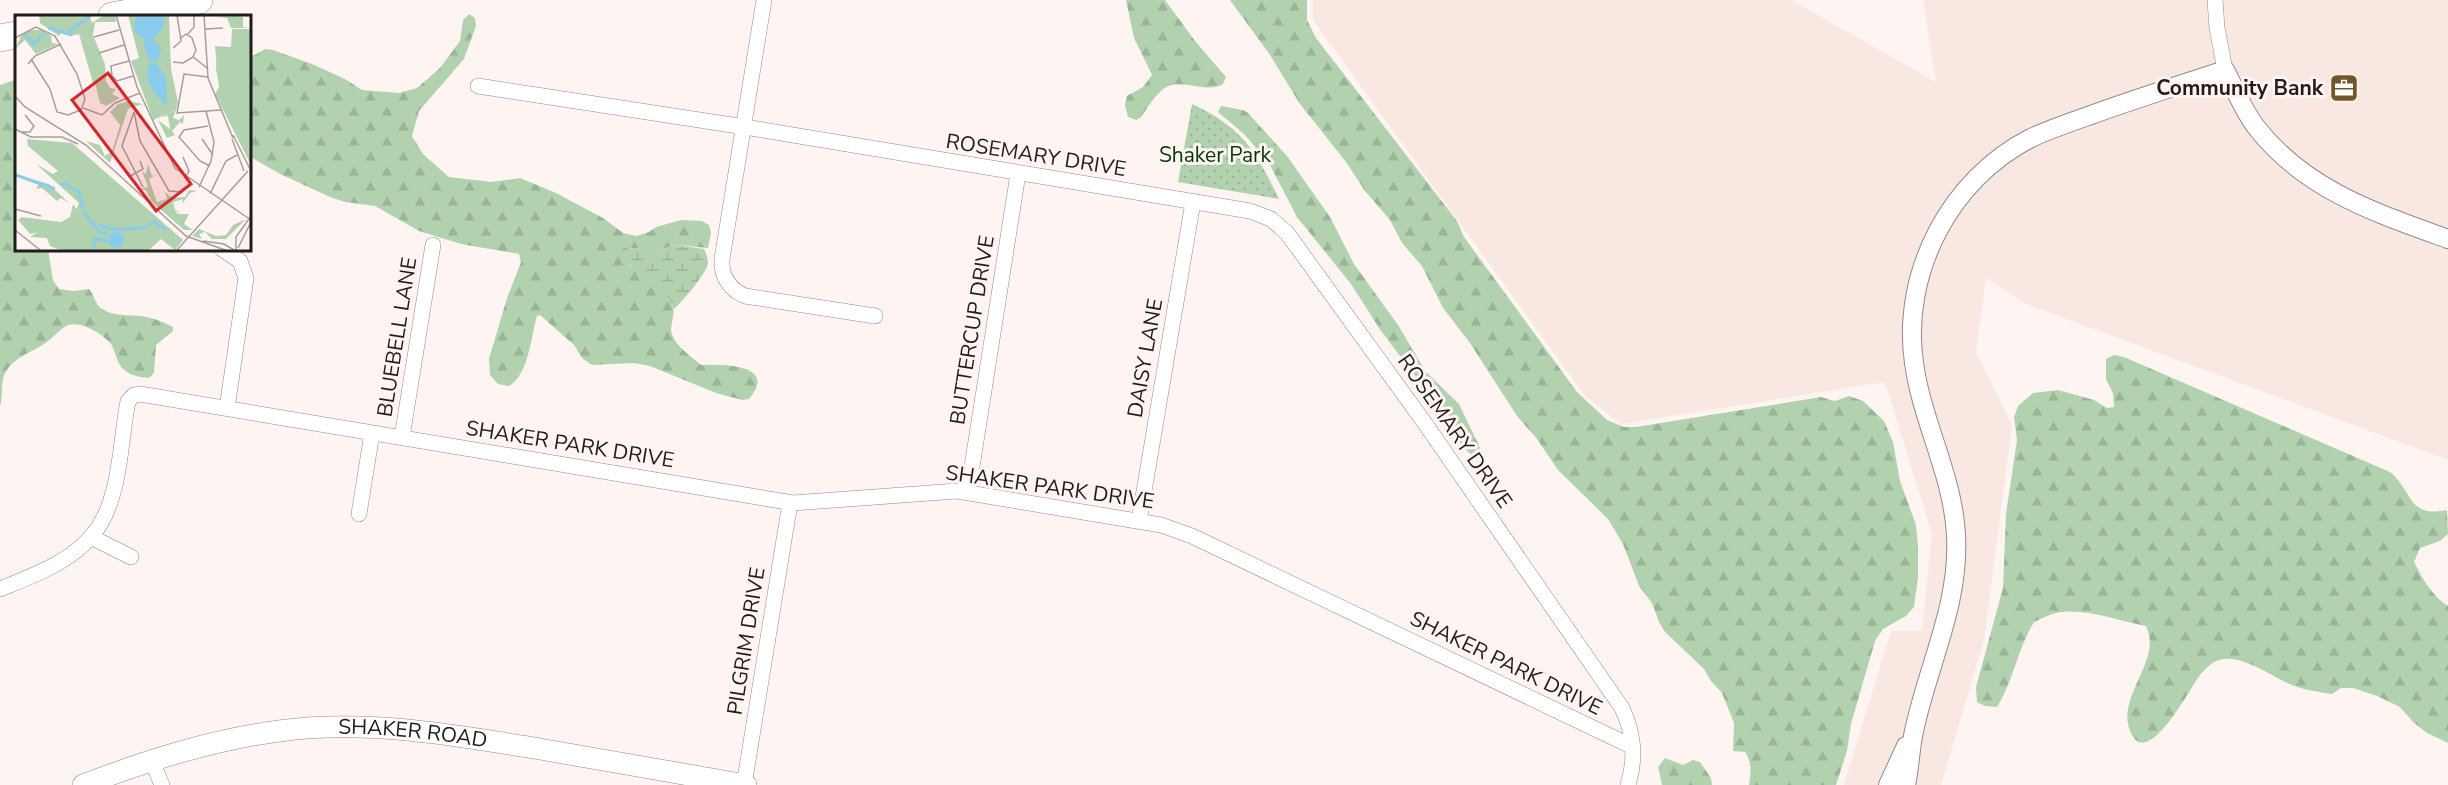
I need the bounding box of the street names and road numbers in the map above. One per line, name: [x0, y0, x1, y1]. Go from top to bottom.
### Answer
street label: ROSEMARY DRIVE: [944, 127, 1128, 183]
street label: BUTTERCUP DRIVE: [943, 233, 1001, 427]
street label: BLUEBELL LANE: [371, 255, 423, 419]
street label: DAISY LANE: [1121, 296, 1169, 420]
street label: ROSEMARY DRIVE: [1391, 348, 1519, 514]
street label: SHAKER PARK DRIVE: [464, 414, 676, 474]
street label: SHAKER PARK DRIVE: [944, 458, 1156, 516]
street label: PILGRIM DRIVE: [721, 565, 771, 717]
street label: SHAKER PARK DRIVE: [1405, 604, 1607, 722]
street label: SHAKER ROAD: [338, 713, 489, 754]

